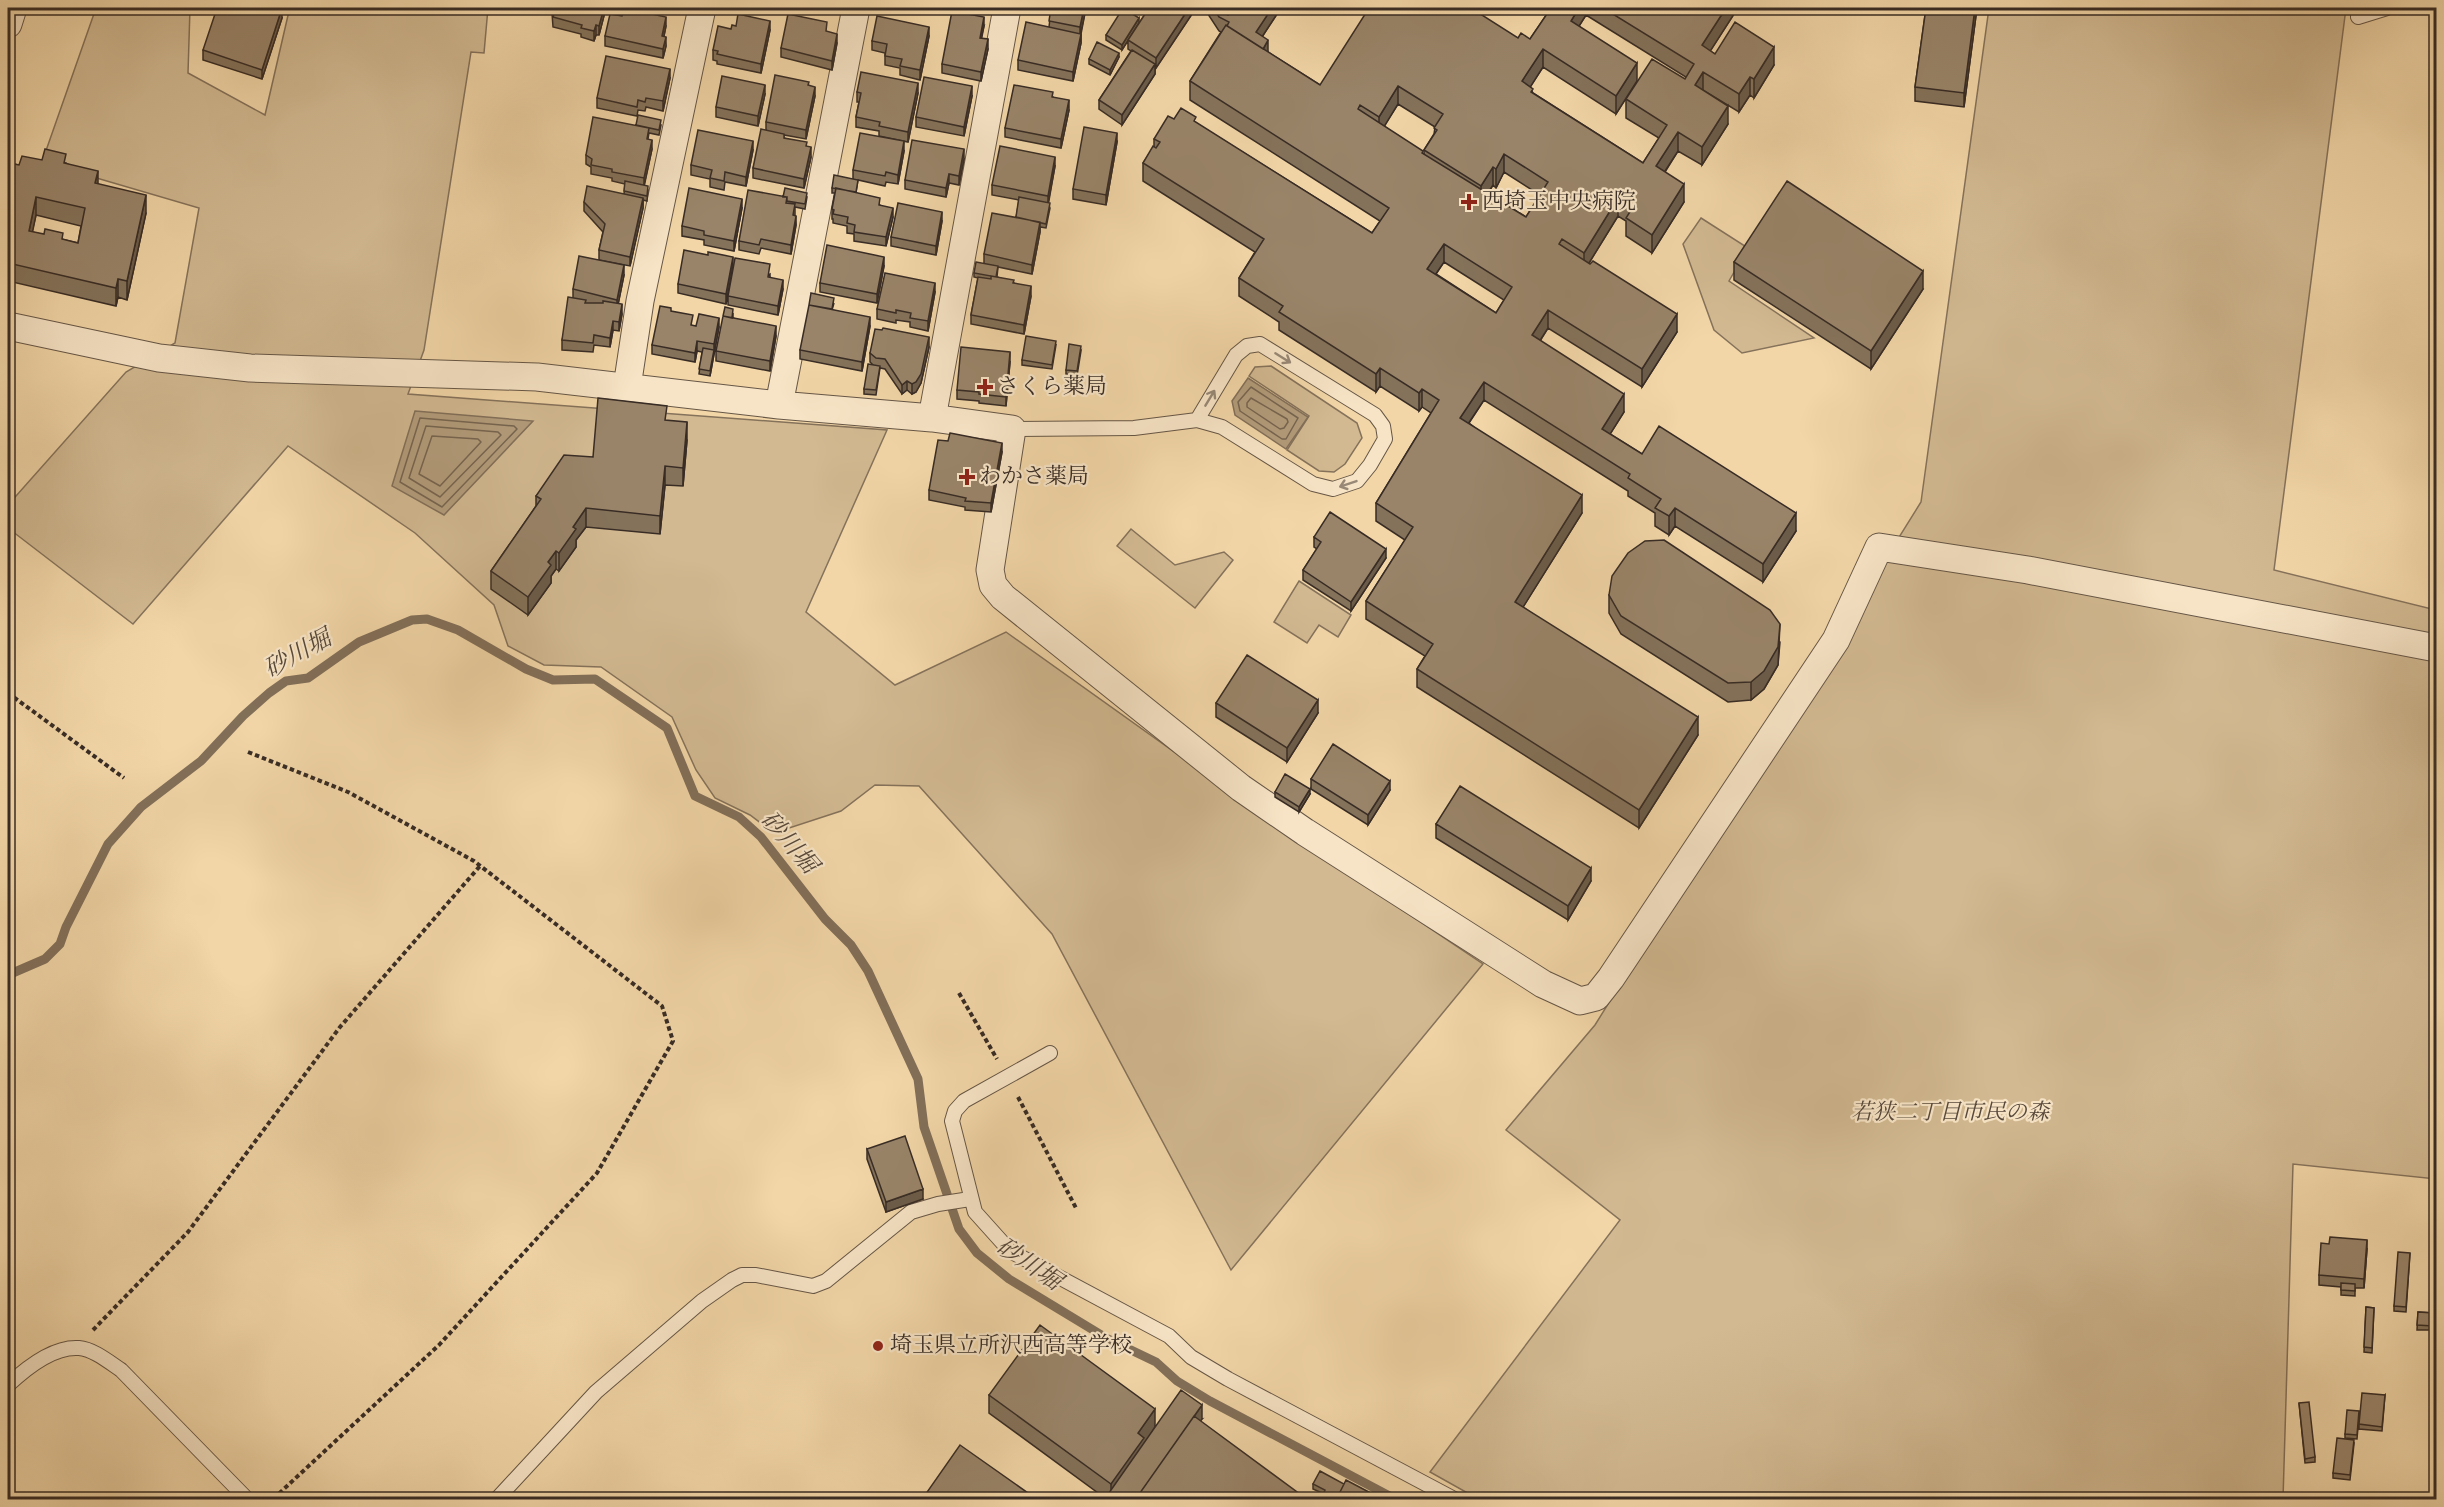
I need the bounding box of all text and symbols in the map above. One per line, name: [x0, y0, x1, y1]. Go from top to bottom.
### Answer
place label: 西埼玉中央病院: [1482, 189, 1636, 213]
marker: 西埼玉中央病院: [1460, 193, 1478, 211]
one-way arrow: [1274, 353, 1291, 365]
place label: さくら薬局: [997, 374, 1107, 398]
marker: さくら薬局: [978, 380, 992, 394]
one-way arrow: [1204, 390, 1216, 407]
place label: わかさ薬局: [979, 464, 1089, 488]
marker: わかさ薬局: [960, 470, 974, 484]
one-way arrow: [1339, 479, 1358, 490]
water label: 砂川堀: [259, 622, 339, 683]
water label: 砂川堀: [755, 806, 826, 881]
park label: 若狭二丁目市民の森: [1851, 1100, 2051, 1124]
water label: 砂川堀: [991, 1232, 1070, 1297]
place label: 埼玉県立所沢西高等学校: [890, 1333, 1132, 1357]
marker: 埼玉県立所沢西高等学校: [871, 1339, 885, 1353]

